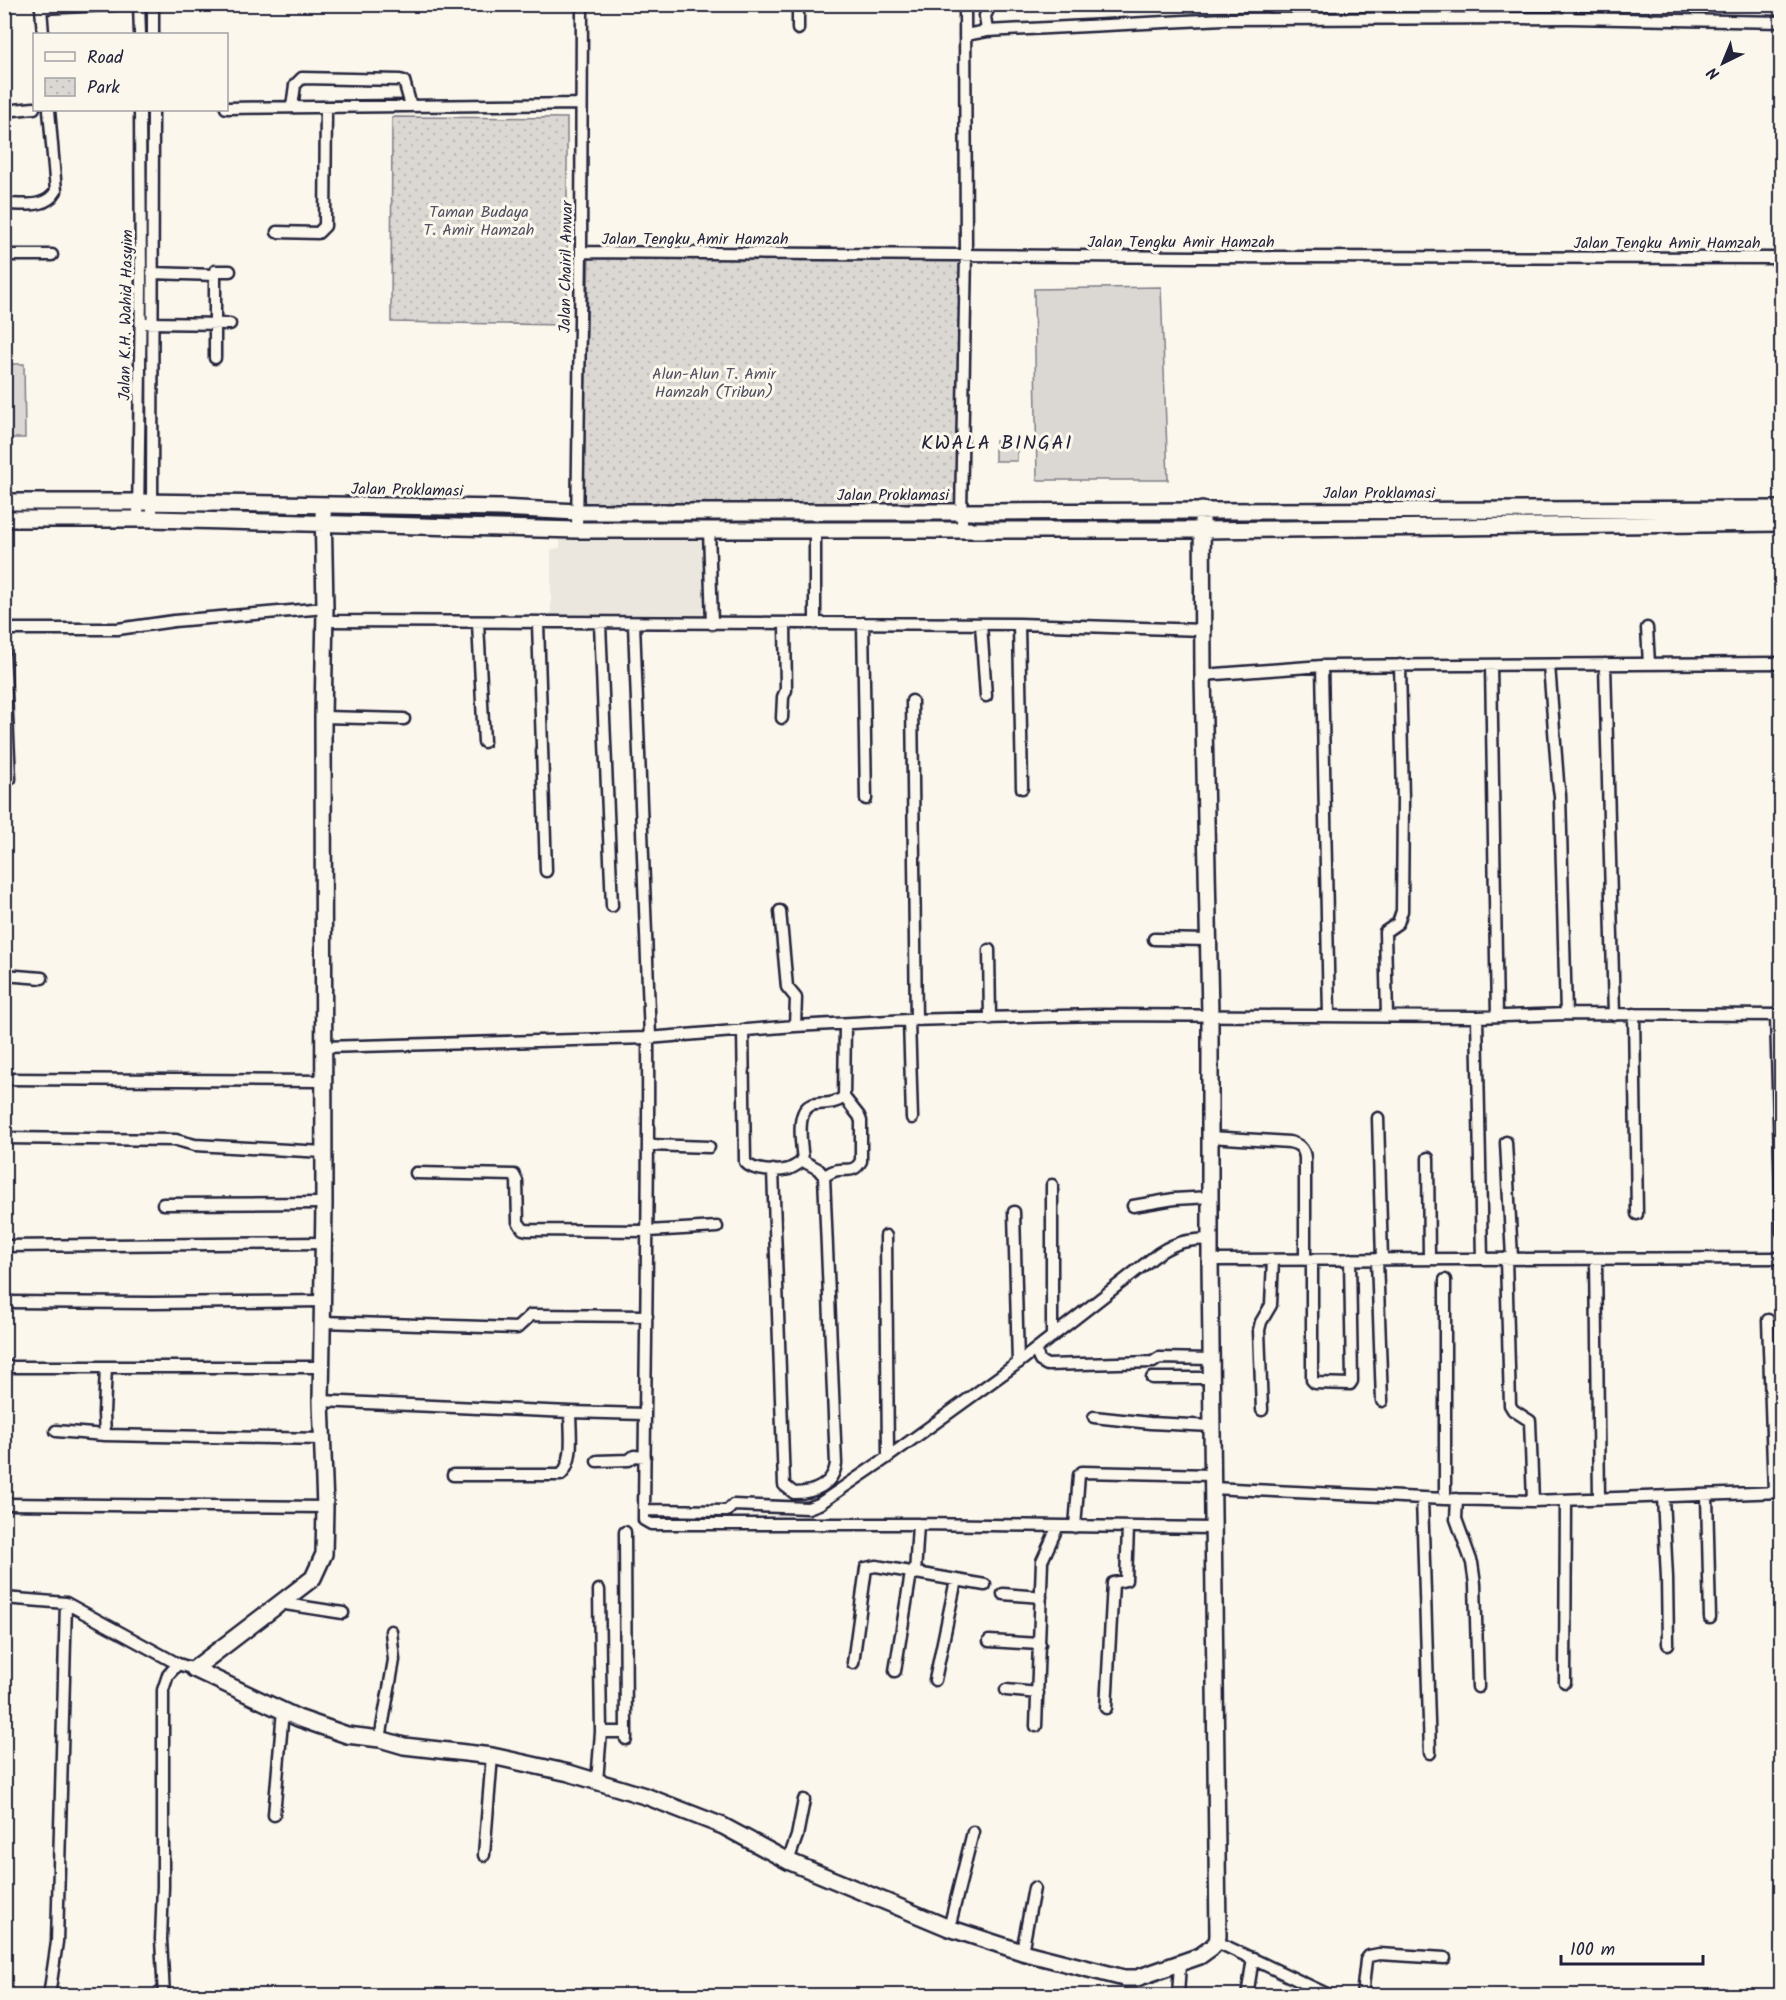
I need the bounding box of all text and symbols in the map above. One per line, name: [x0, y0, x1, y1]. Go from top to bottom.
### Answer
legend: [33, 33, 228, 111]
north arrow: [1693, 33, 1753, 93]
text: Road: [87, 44, 124, 73]
text: N: [1702, 60, 1726, 85]
text: Park: [87, 74, 120, 103]
street label: Jalan Chairil Anwar: [553, 199, 580, 333]
park label: Taman Budaya T. Amir Hamzah: [424, 200, 534, 243]
street label: Jalan Tengku Amir Hamzah: [602, 227, 788, 252]
street label: Jalan K.H. Wahid Hasyim: [113, 229, 140, 401]
street label: Jalan Tengku Amir Hamzah: [1088, 230, 1274, 255]
street label: Jalan Tengku Amir Hamzah: [1574, 231, 1760, 256]
park label: Alun-Alun T. Amir Hamzah (Tribun): [652, 362, 778, 405]
district label: KWALA BINGAI: [921, 428, 1073, 460]
street label: Jalan Proklamasi: [351, 477, 465, 504]
street label: Jalan Proklamasi: [1323, 481, 1436, 506]
street label: Jalan Proklamasi: [837, 483, 950, 508]
scale bar: [1561, 1928, 1704, 1966]
text: 100 m: [1570, 1936, 1615, 1965]

